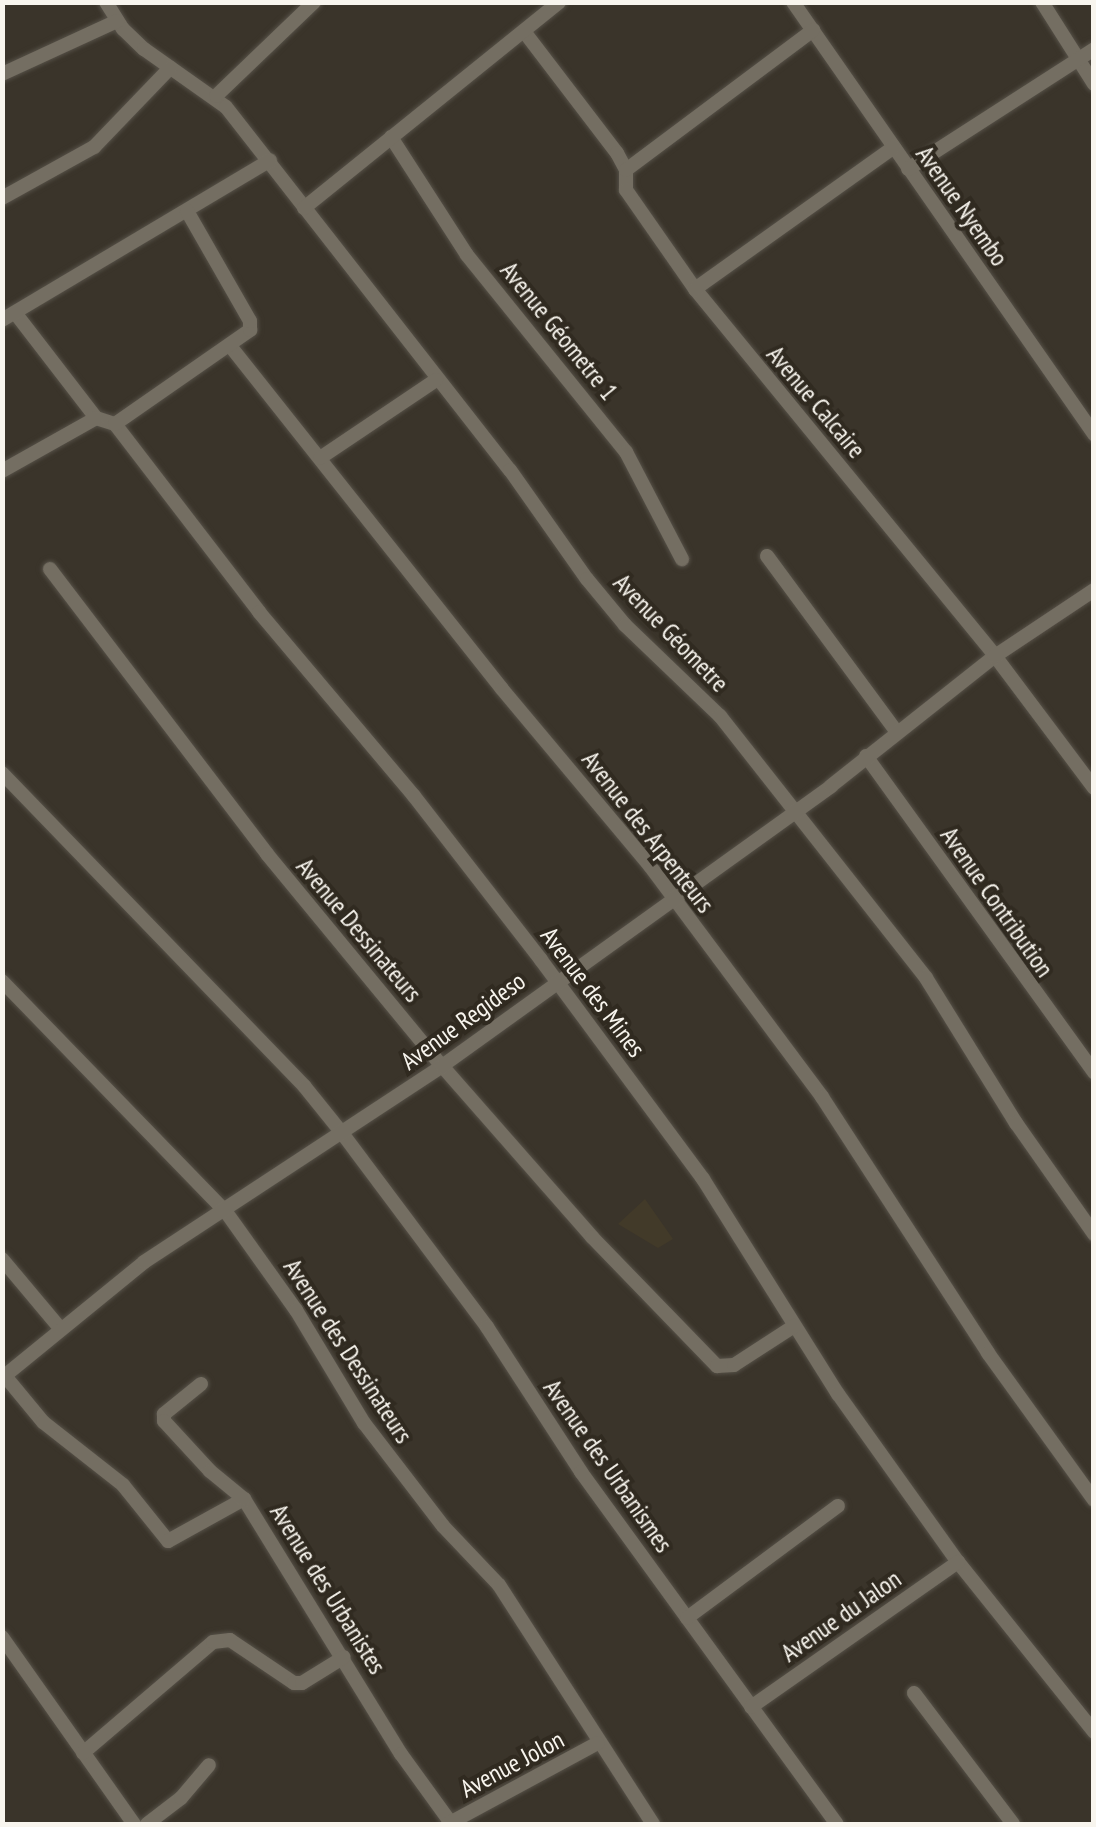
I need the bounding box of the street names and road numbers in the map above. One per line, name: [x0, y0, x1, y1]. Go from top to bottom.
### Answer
street label: Avenue Nyembo: [910, 140, 1014, 272]
street label: Avenue Géometre 1: [494, 256, 624, 406]
street label: Avenue Calcaire: [760, 340, 872, 464]
street label: Avenue Géometre: [607, 568, 735, 698]
street label: Avenue des Arpenteurs: [575, 745, 721, 919]
street label: Avenue Contribution: [934, 821, 1060, 983]
street label: Avenue Dessinateurs: [290, 852, 428, 1008]
street label: Avenue des Mines: [535, 921, 651, 1063]
street label: Avenue Regideso: [395, 966, 531, 1076]
street label: Avenue des Dessinateurs: [277, 1253, 419, 1449]
street label: Avenue des Urbanismes: [537, 1374, 679, 1558]
street label: Avenue des Urbanistes: [264, 1499, 392, 1679]
street label: Avenue du Jalon: [775, 1564, 907, 1668]
street label: Avenue Jolon: [455, 1724, 569, 1804]

